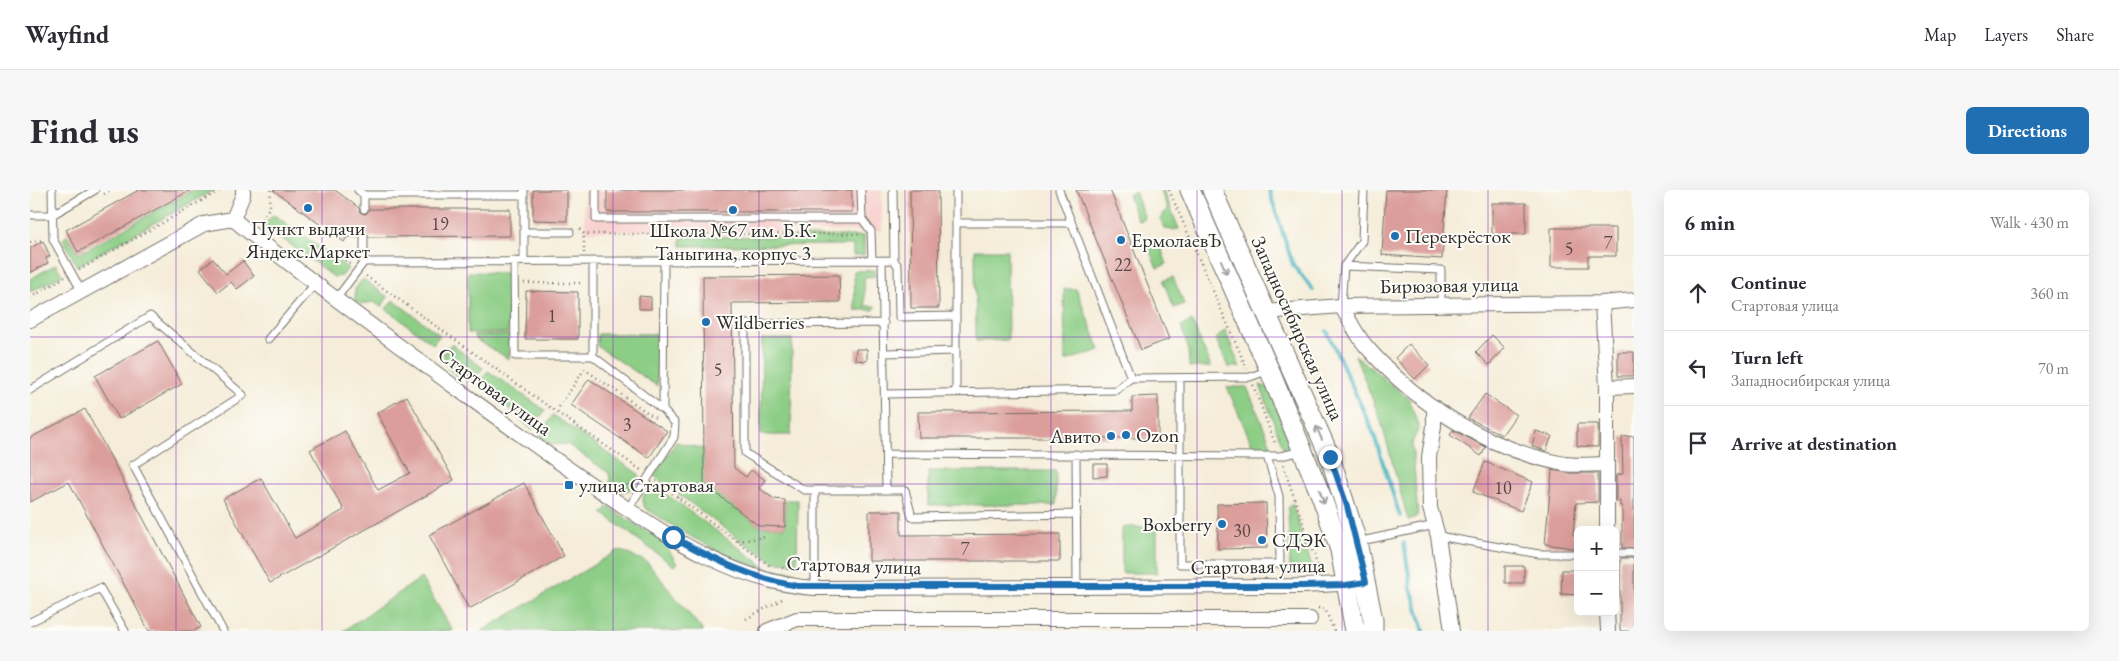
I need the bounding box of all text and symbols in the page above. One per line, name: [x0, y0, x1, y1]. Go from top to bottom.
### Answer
text: Wayfind: [25, 19, 109, 50]
text: Map: [1924, 23, 1956, 46]
text: Layers: [1984, 23, 2028, 46]
text: Share: [2056, 23, 2094, 46]
button: Directions: [1966, 107, 2089, 154]
text: Find us: [30, 108, 139, 153]
marker: Пункт выдачи Яндекс.Маркет: [302, 202, 314, 214]
marker: Школа №67 им. Б.К. Таныгина, корпус 3: [727, 204, 739, 216]
text: 6 min: [1684, 209, 1735, 236]
house number: 19: [431, 212, 449, 235]
text: Walk · 430 m: [1990, 212, 2069, 233]
place label: Пункт выдачи Яндекс.Маркет: [245, 215, 370, 264]
place label: Школа №67 им. Б.К. Таныгина, корпус 3: [649, 217, 817, 266]
place label: Перекрёсток: [1405, 223, 1511, 249]
place label: ЕрмолаевЪ: [1131, 227, 1221, 253]
marker: Перекрёсток: [1389, 230, 1401, 242]
house number: 7: [1604, 231, 1613, 254]
street label: Западносибирская улица: [1246, 232, 1350, 424]
marker: ЕрмолаевЪ: [1115, 234, 1127, 246]
house number: 5: [1565, 237, 1573, 260]
house number: 22: [1114, 253, 1132, 276]
one-way arrow: [1220, 259, 1230, 274]
text: Continue: [1731, 270, 1806, 295]
street label: Бирюзовая улица: [1379, 271, 1519, 299]
icon: ahead: [1684, 279, 1712, 307]
text: 360 m: [2030, 283, 2069, 304]
text: Стартовая улица: [1731, 295, 1839, 316]
house number: 1: [548, 304, 556, 327]
place label: Wildberries: [716, 309, 804, 335]
marker: Wildberries: [700, 316, 712, 328]
street label: Стартовая улица: [433, 341, 557, 441]
text: Turn left: [1731, 345, 1803, 370]
icon: left: [1684, 354, 1712, 382]
house number: 5: [714, 358, 722, 381]
text: 70 m: [2038, 358, 2069, 379]
text: Западносибирская улица: [1731, 370, 1890, 391]
house number: 3: [623, 413, 631, 436]
place label: Ozon: [1136, 422, 1180, 448]
place label: Авито: [1049, 423, 1101, 449]
one-way arrow: [1314, 426, 1324, 441]
marker: Ozon: [1120, 429, 1132, 441]
icon: arrive: [1684, 429, 1712, 457]
marker: Авито: [1105, 430, 1117, 442]
text: Arrive at destination: [1731, 431, 1897, 456]
route end: [1319, 446, 1342, 469]
place label: улица Стартовая: [579, 472, 714, 498]
house number: 10: [1494, 476, 1512, 499]
marker: улица Стартовая: [563, 479, 575, 491]
one-way arrow: [1318, 488, 1327, 504]
place label: Boxberry: [1142, 511, 1212, 537]
marker: Boxberry: [1216, 518, 1228, 530]
house number: 30: [1233, 519, 1251, 542]
route start: [662, 526, 685, 549]
map controls: [1574, 526, 1619, 616]
button: +: [1574, 526, 1619, 571]
place label: СДЭК: [1272, 527, 1327, 553]
marker: СДЭК: [1256, 534, 1268, 546]
house number: 7: [961, 537, 970, 560]
street label: Стартовая улица: [786, 550, 922, 580]
street label: Стартовая улица: [1190, 552, 1326, 580]
button: −: [1574, 571, 1619, 616]

